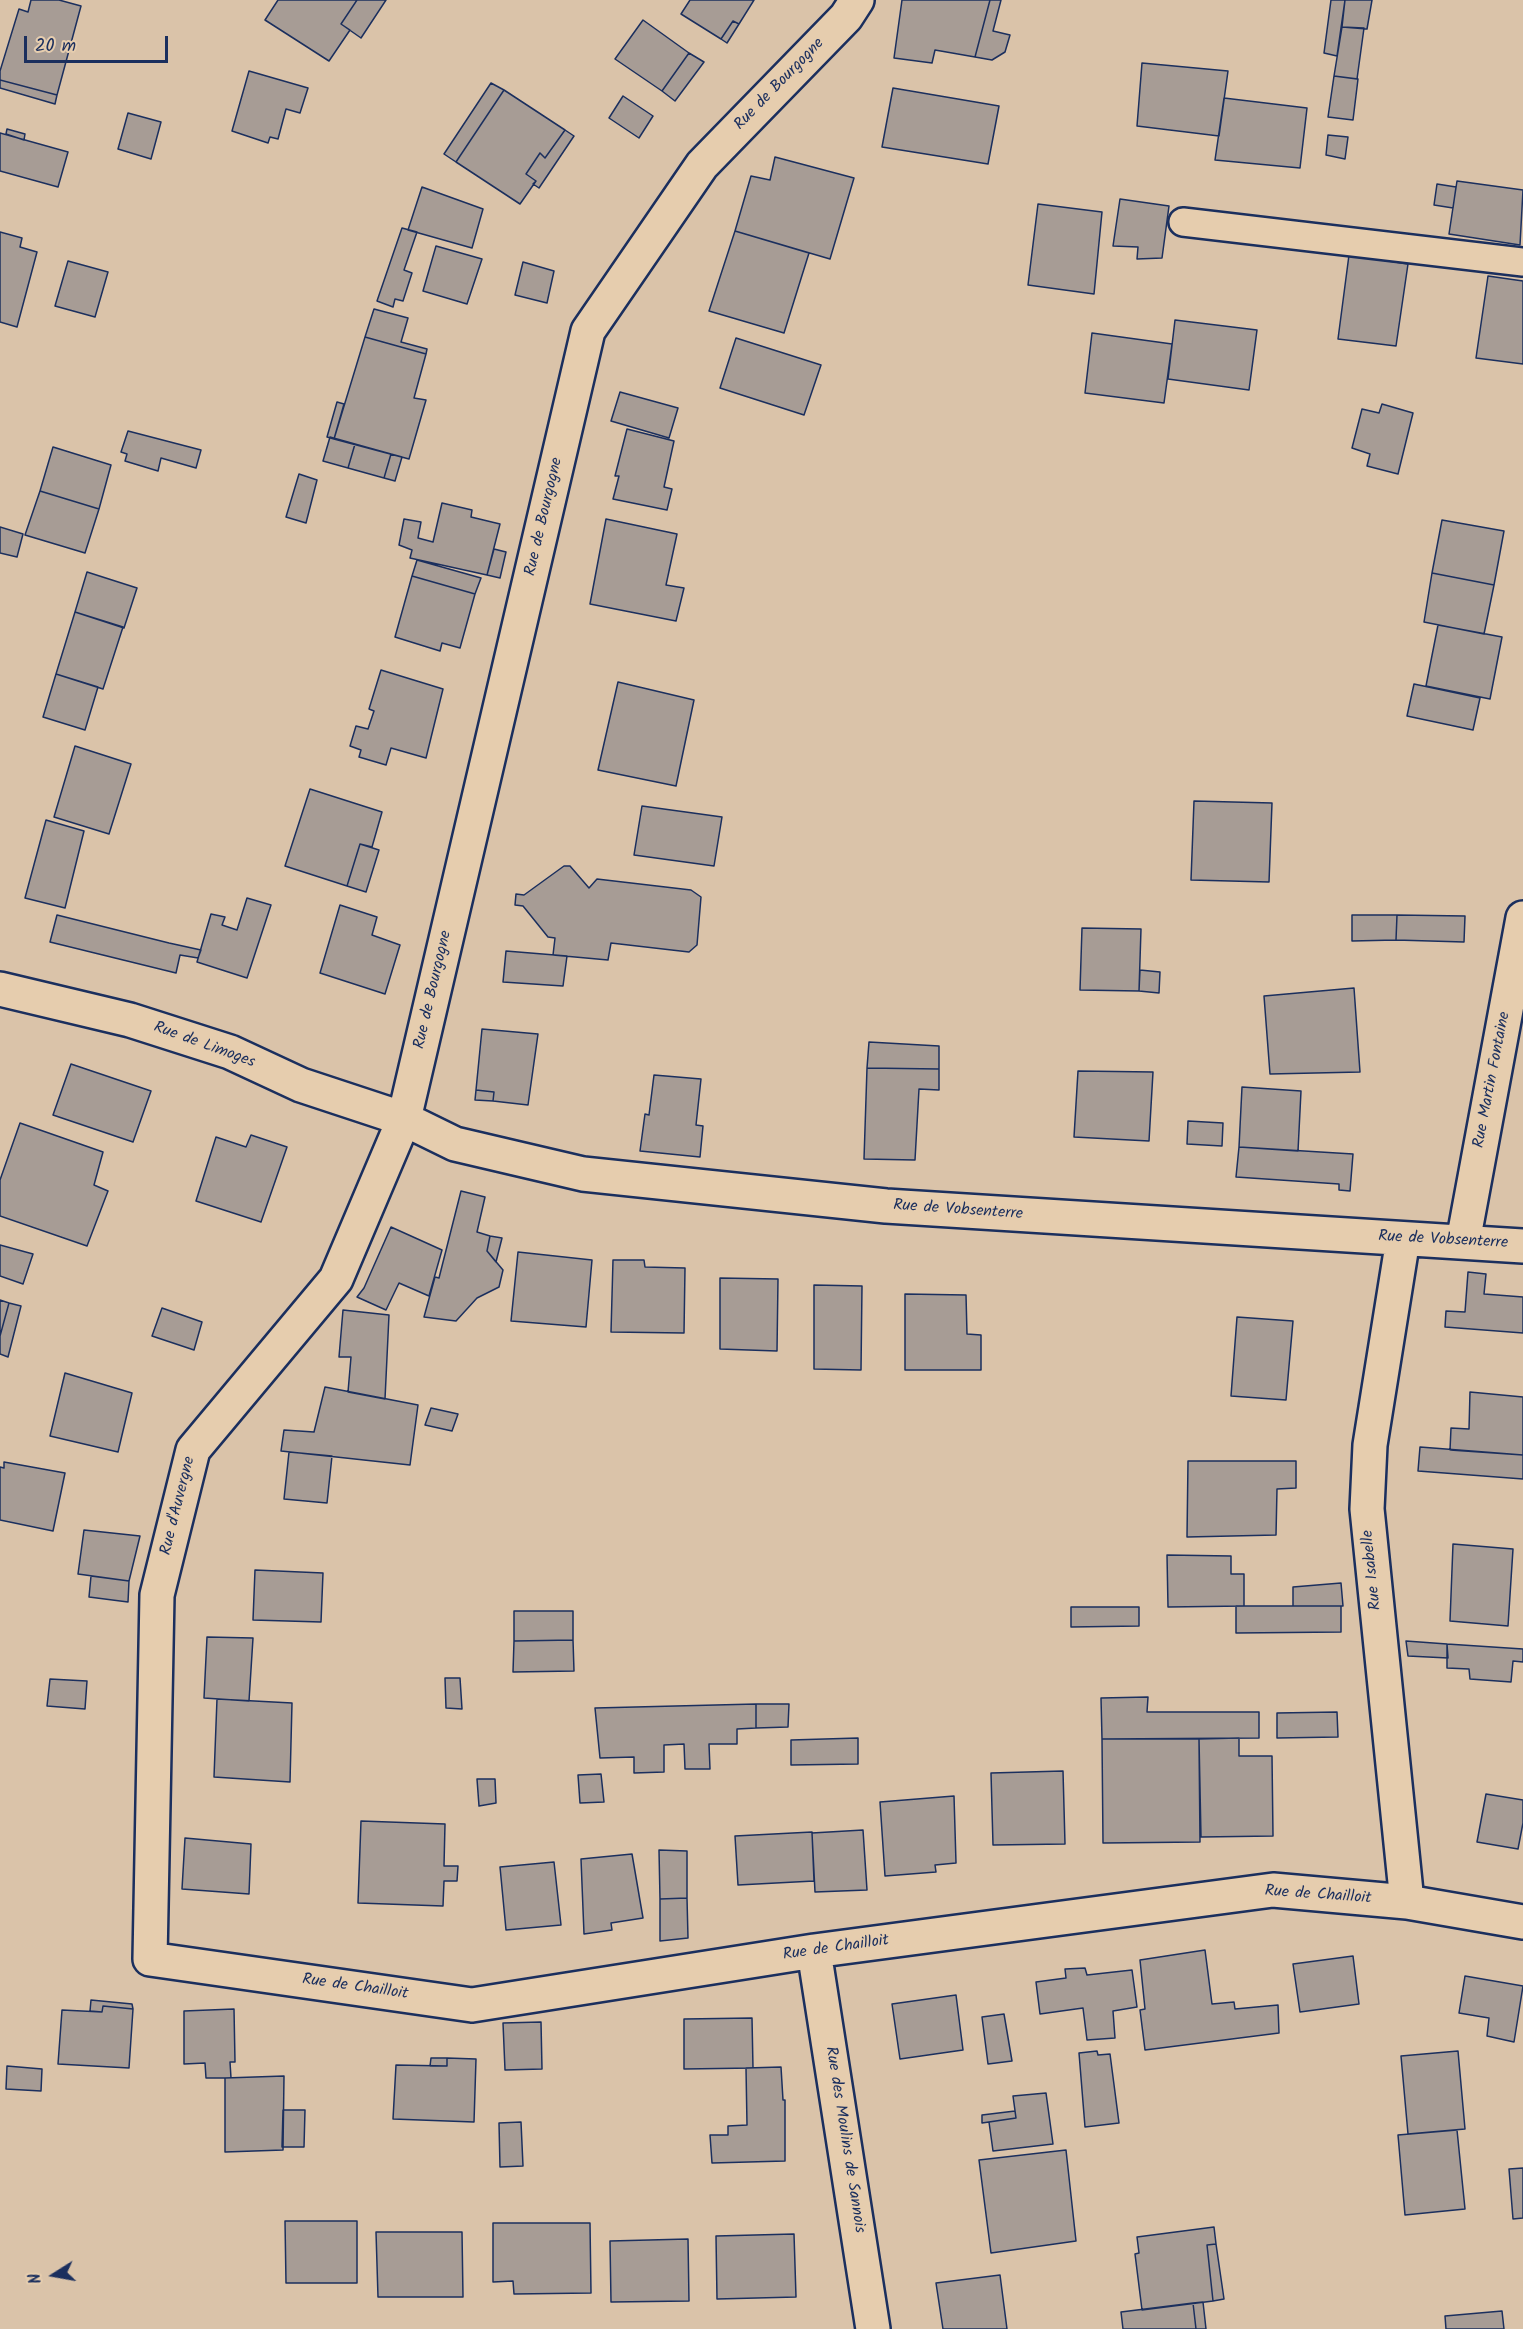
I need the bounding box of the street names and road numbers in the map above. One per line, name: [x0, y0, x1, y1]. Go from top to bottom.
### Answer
street label: Rue de Bourgogne: [731, 35, 829, 135]
street label: Rue de Bourgogne: [522, 456, 568, 578]
street label: Rue de Bourgogne: [411, 929, 457, 1051]
street label: Rue Martin Fontaine: [1470, 1010, 1516, 1150]
street label: Rue de Limoges: [151, 1019, 257, 1073]
street label: Rue de Vobsenterre: [892, 1197, 1024, 1225]
street label: Rue de Vobsenterre: [1378, 1228, 1508, 1254]
street label: Rue d'Auvergne: [157, 1455, 201, 1557]
street label: Rue Isabelle: [1359, 1529, 1387, 1611]
street label: Rue de Chailloit: [1264, 1883, 1372, 1909]
street label: Rue de Chailloit: [782, 1932, 890, 1966]
street label: Rue de Chailloit: [301, 1971, 409, 2005]
street label: Rue des Moulins de Sannois: [820, 2045, 868, 2235]

